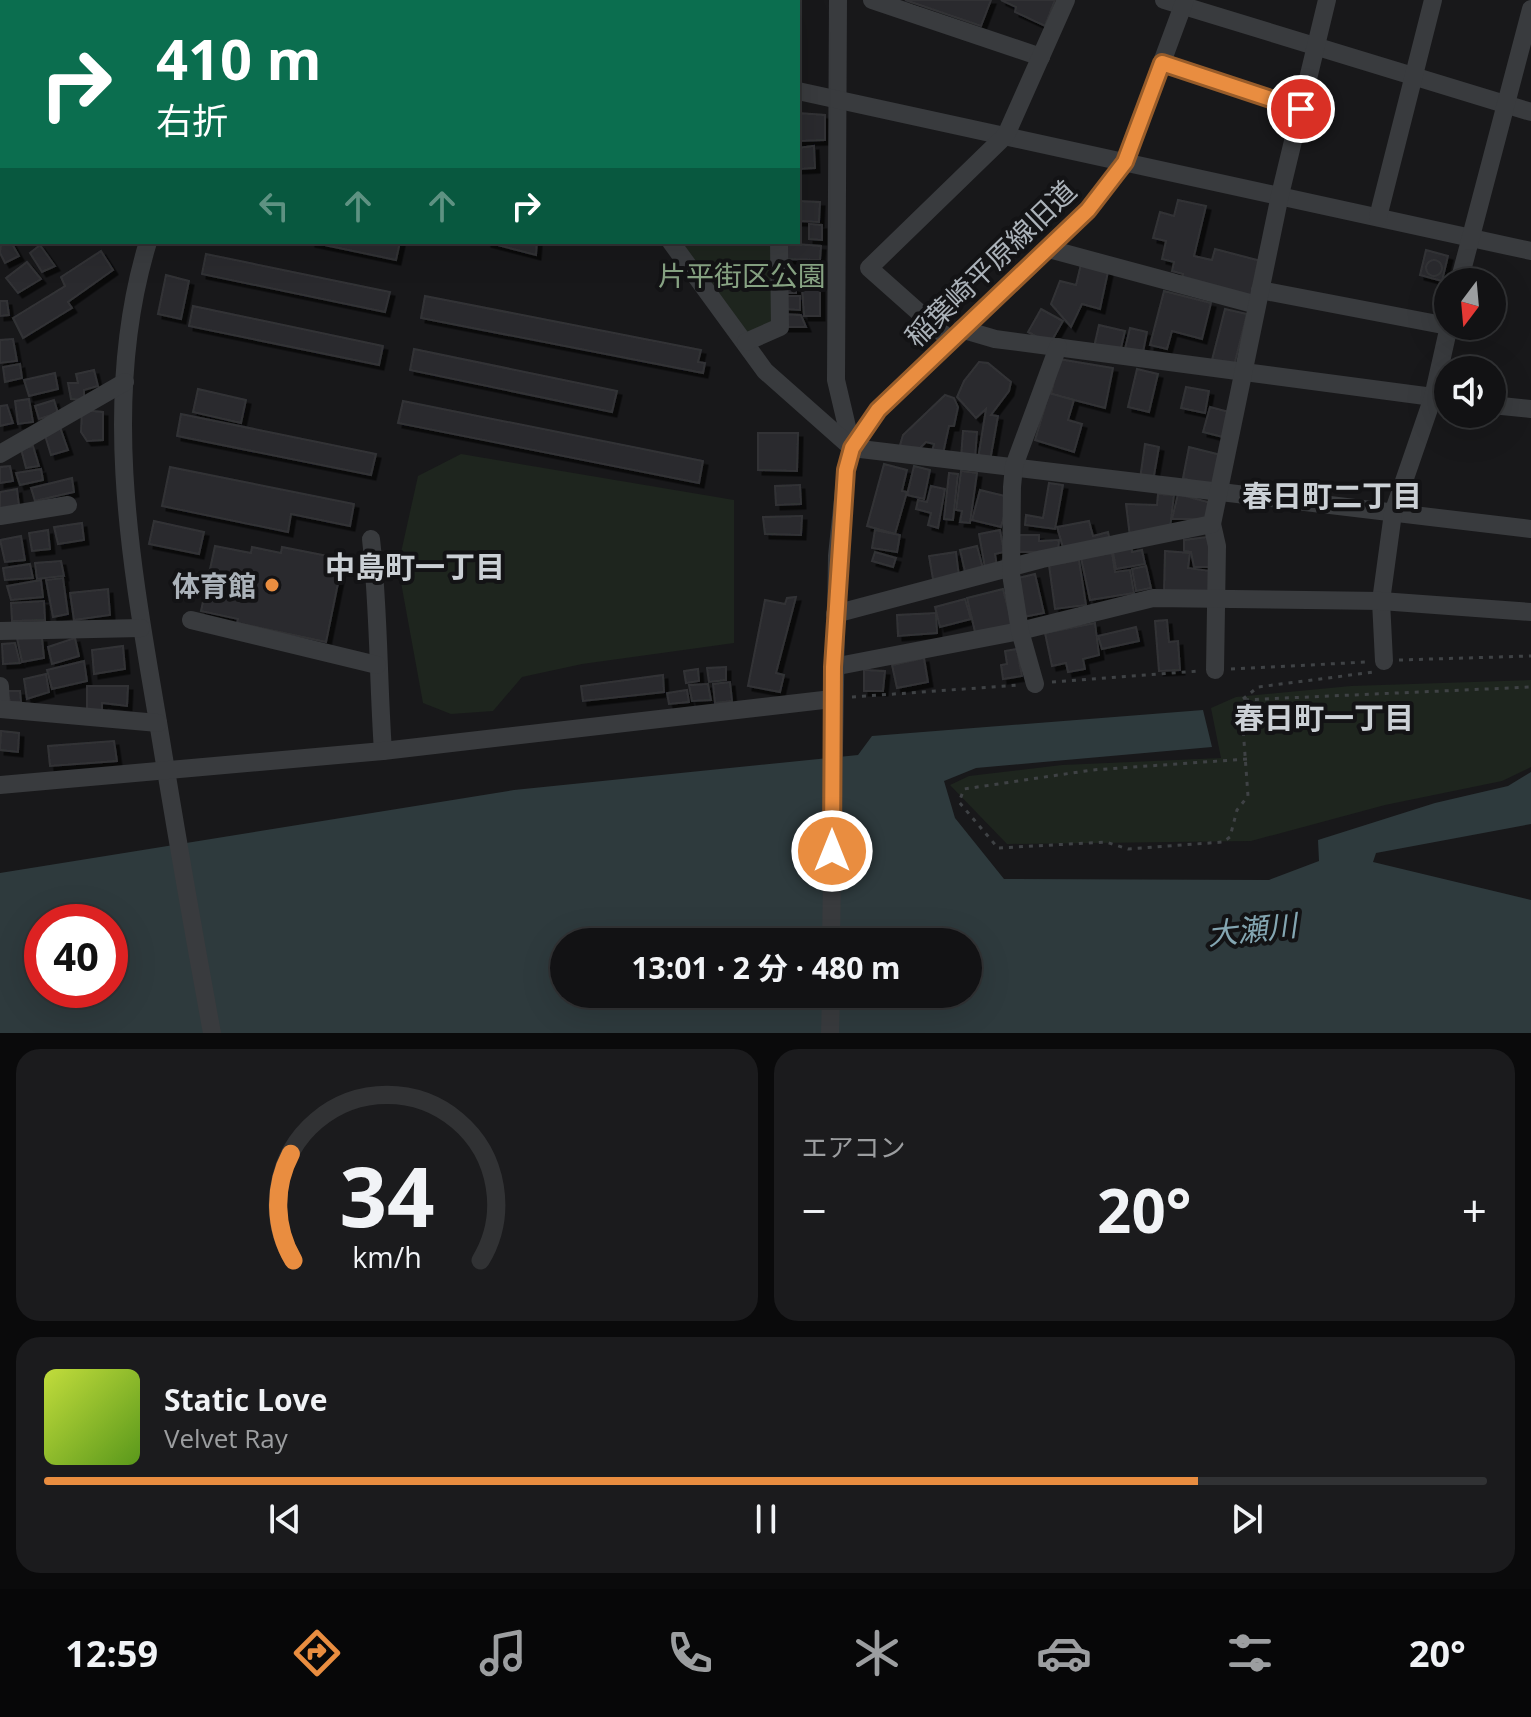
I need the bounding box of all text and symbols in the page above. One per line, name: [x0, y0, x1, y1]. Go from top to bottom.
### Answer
text: 410 m: [156, 20, 322, 96]
icon: right: [24, 32, 128, 136]
pin: [1267, 75, 1335, 143]
icon: arrive: [1279, 87, 1323, 131]
text: 右折: [156, 96, 228, 145]
street label: 稲葉崎平原線旧道: [896, 172, 1084, 354]
icon: left: [252, 184, 296, 228]
icon: ahead: [336, 184, 380, 228]
icon: ahead: [420, 184, 464, 228]
icon: right: [504, 184, 548, 228]
park label: 片平街区公園: [658, 256, 826, 294]
north arrow: [1434, 268, 1506, 340]
map controls: [1434, 268, 1506, 428]
button: sound: [1434, 356, 1506, 428]
district label: 春日町二丁目: [1242, 475, 1422, 516]
district label: 中島町一丁目: [325, 546, 505, 587]
place label: 体育館: [172, 566, 256, 604]
marker: 体育館: [263, 576, 281, 594]
district label: 春日町一丁目: [1234, 697, 1414, 738]
position arrow: [790, 809, 874, 893]
speed limit sign: 40: [24, 904, 128, 1008]
water label: 大瀬川: [1205, 904, 1302, 954]
text: 13:01 · 2 分 · 480 m: [631, 947, 901, 988]
text: エアコン: [802, 1129, 906, 1165]
text: 34: [339, 1138, 434, 1251]
text: 20°: [1097, 1169, 1191, 1251]
text: −: [802, 1180, 827, 1240]
text: +: [1462, 1180, 1487, 1240]
text: km/h: [352, 1237, 421, 1276]
text: Static Love: [164, 1379, 327, 1420]
text: Velvet Ray: [164, 1420, 288, 1456]
icon: previous: [263, 1497, 307, 1541]
icon: pause: [744, 1497, 788, 1541]
icon: next: [1225, 1497, 1269, 1541]
icon: directions: [289, 1625, 345, 1681]
icon: music: [475, 1625, 531, 1681]
icon: phone: [662, 1625, 718, 1681]
icon: climate: [849, 1625, 905, 1681]
icon: car: [1036, 1625, 1092, 1681]
icon: filters: [1222, 1625, 1278, 1681]
text: 12:59: [65, 1629, 158, 1678]
text: 20°: [1409, 1629, 1466, 1678]

